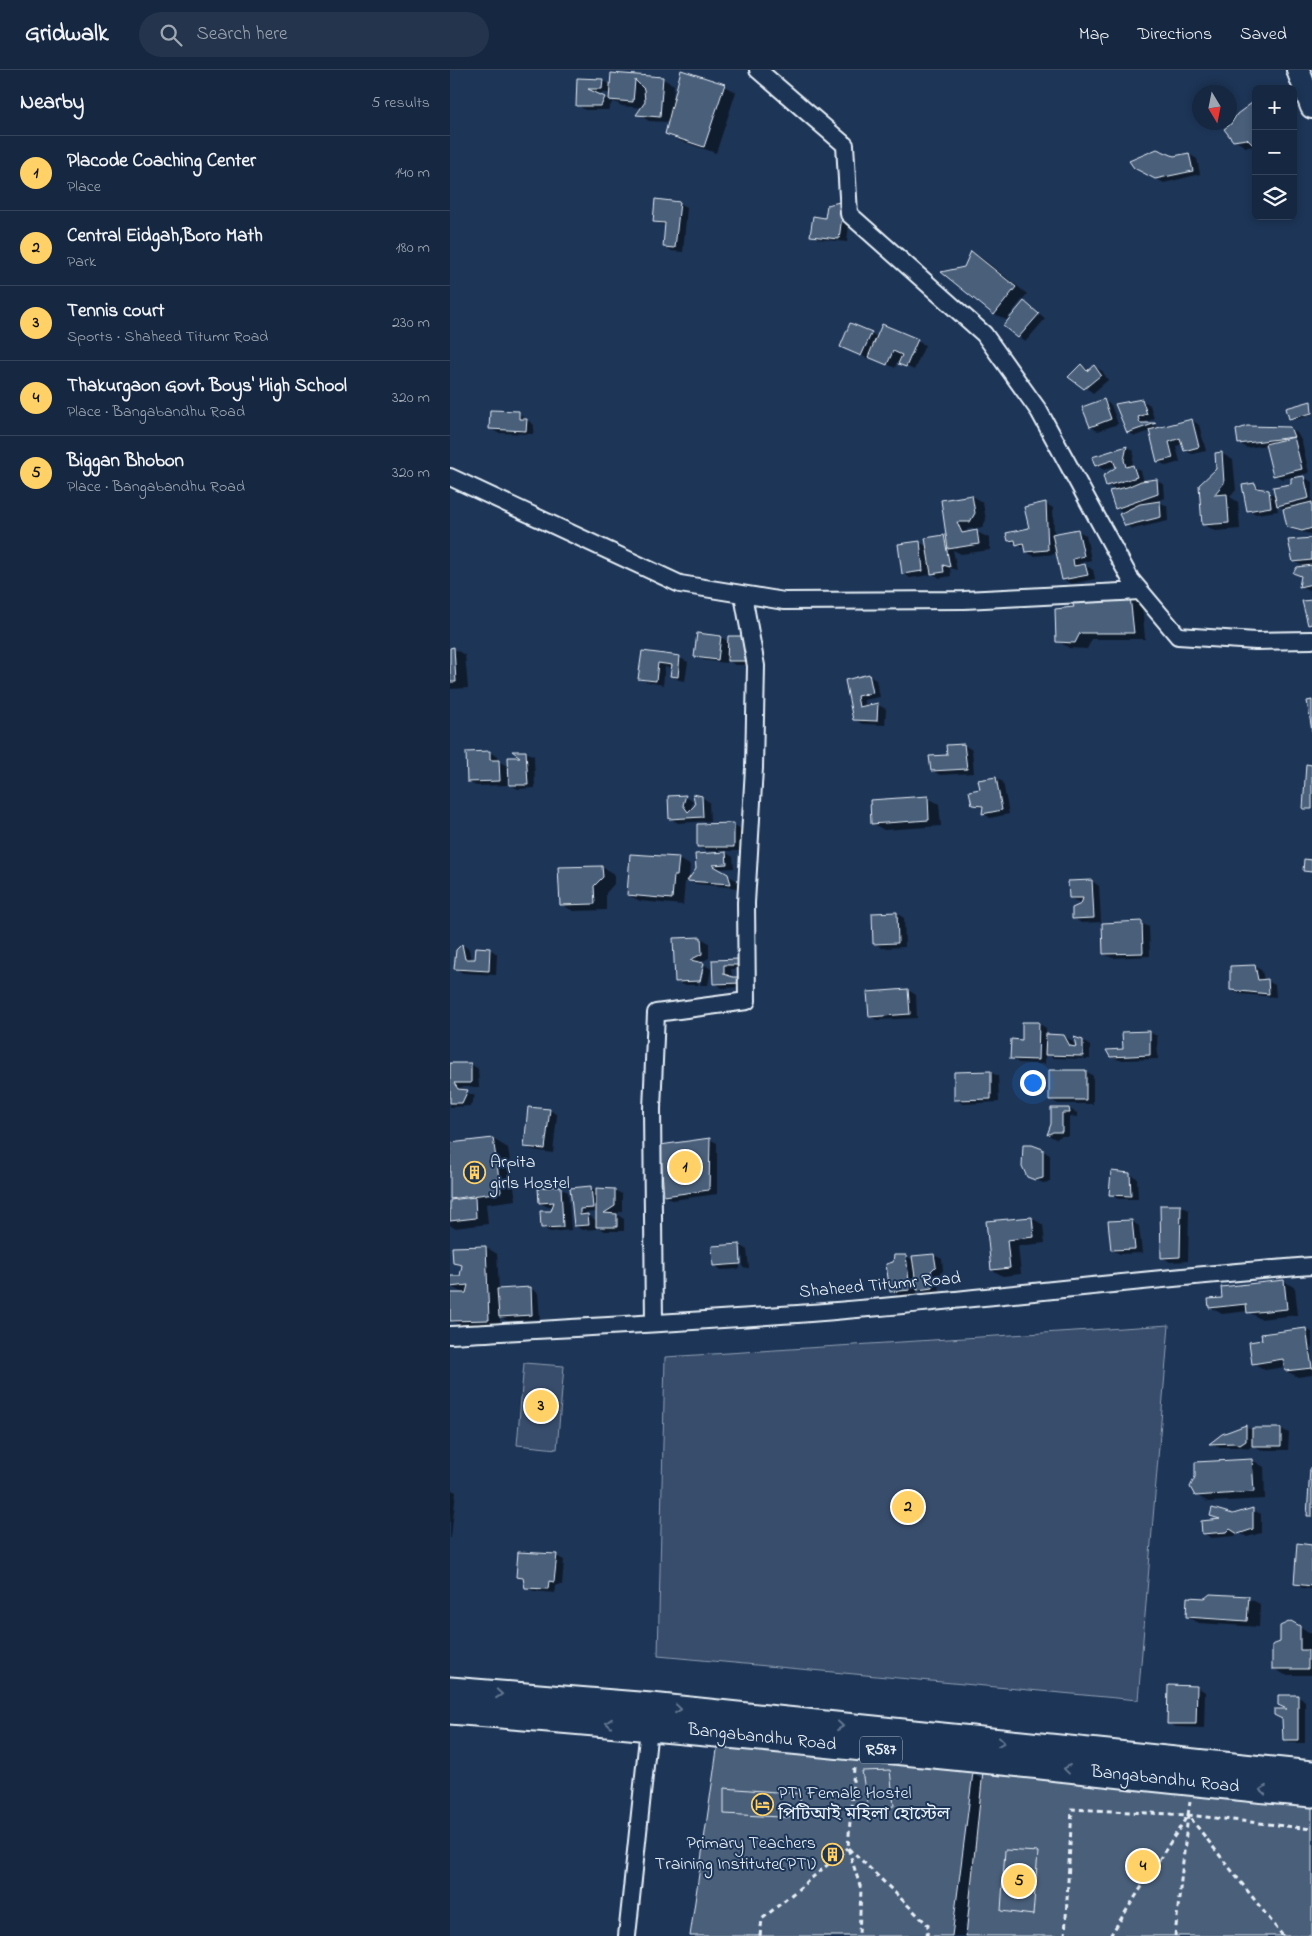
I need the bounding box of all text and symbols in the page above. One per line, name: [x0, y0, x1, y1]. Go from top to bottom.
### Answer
search box: [139, 12, 489, 57]
text: Gridwalk: [25, 17, 109, 52]
icon: search: [157, 21, 185, 49]
text: Search here: [197, 21, 288, 48]
text: Map: [1079, 22, 1109, 48]
text: Directions: [1137, 22, 1212, 48]
text: Saved: [1240, 22, 1287, 48]
north arrow: [1192, 85, 1237, 130]
map controls: [1252, 85, 1297, 220]
button: +: [1252, 85, 1297, 130]
text: Nearby: [20, 88, 84, 118]
text: 5 results: [371, 91, 430, 115]
button: −: [1252, 130, 1297, 175]
text: Placode Coaching Center: [67, 148, 256, 175]
text: 1: [33, 161, 39, 185]
text: 140 m: [395, 161, 430, 185]
text: Place: [67, 175, 101, 199]
button: layers: [1252, 175, 1297, 220]
text: Central Eidgah,Boro Math: [67, 223, 263, 250]
text: 2: [32, 236, 40, 260]
text: 180 m: [396, 236, 430, 260]
text: Park: [67, 250, 96, 274]
text: Tennis court: [67, 298, 164, 325]
text: 3: [33, 311, 39, 335]
text: 230 m: [392, 311, 430, 335]
text: Sports · Shaheed Titumr Road: [67, 325, 268, 349]
text: Thakurgaon Govt. Boys' High School: [67, 373, 347, 400]
text: 4: [33, 386, 39, 410]
text: 320 m: [392, 386, 430, 410]
text: Place · Bangabandhu Road: [67, 400, 245, 424]
text: Biggan Bhobon: [67, 448, 184, 475]
text: 5: [31, 461, 41, 485]
text: 320 m: [392, 461, 430, 485]
text: Place · Bangabandhu Road: [67, 475, 245, 499]
your location: [1020, 1070, 1046, 1096]
pin: 1: [669, 1148, 701, 1186]
place label: Arpita girls Hostel: [489, 1150, 570, 1198]
building icon: Arpita girls Hostel: [462, 1161, 486, 1185]
street label: Shaheed Titumr Road: [798, 1266, 962, 1306]
pin: 3: [525, 1387, 557, 1425]
pin: 2: [892, 1488, 924, 1526]
one-way arrow: [495, 1689, 503, 1700]
one-way arrow: [674, 1703, 682, 1714]
street label: Bangabandhu Road: [685, 1717, 838, 1760]
one-way arrow: [605, 1718, 613, 1729]
one-way arrow: [836, 1720, 844, 1731]
road number: R587: [860, 1736, 902, 1764]
one-way arrow: [998, 1736, 1006, 1747]
street label: Bangabandhu Road: [1088, 1759, 1241, 1802]
one-way arrow: [1063, 1764, 1071, 1775]
place label: PTI Female Hostel পিটিআই মহিলা হোস্টেল: [777, 1781, 951, 1828]
one-way arrow: [1259, 1785, 1267, 1796]
hotel icon: PTI Female Hostel পিটিআই মহিলা হোস্টেল: [750, 1792, 774, 1816]
place label: Primary Teachers Training Institute(PTI): [655, 1831, 816, 1879]
building icon: Primary Teachers Training Institute(PTI): [820, 1842, 844, 1866]
pin: 4: [1127, 1847, 1159, 1885]
pin: 5: [1003, 1862, 1035, 1900]

